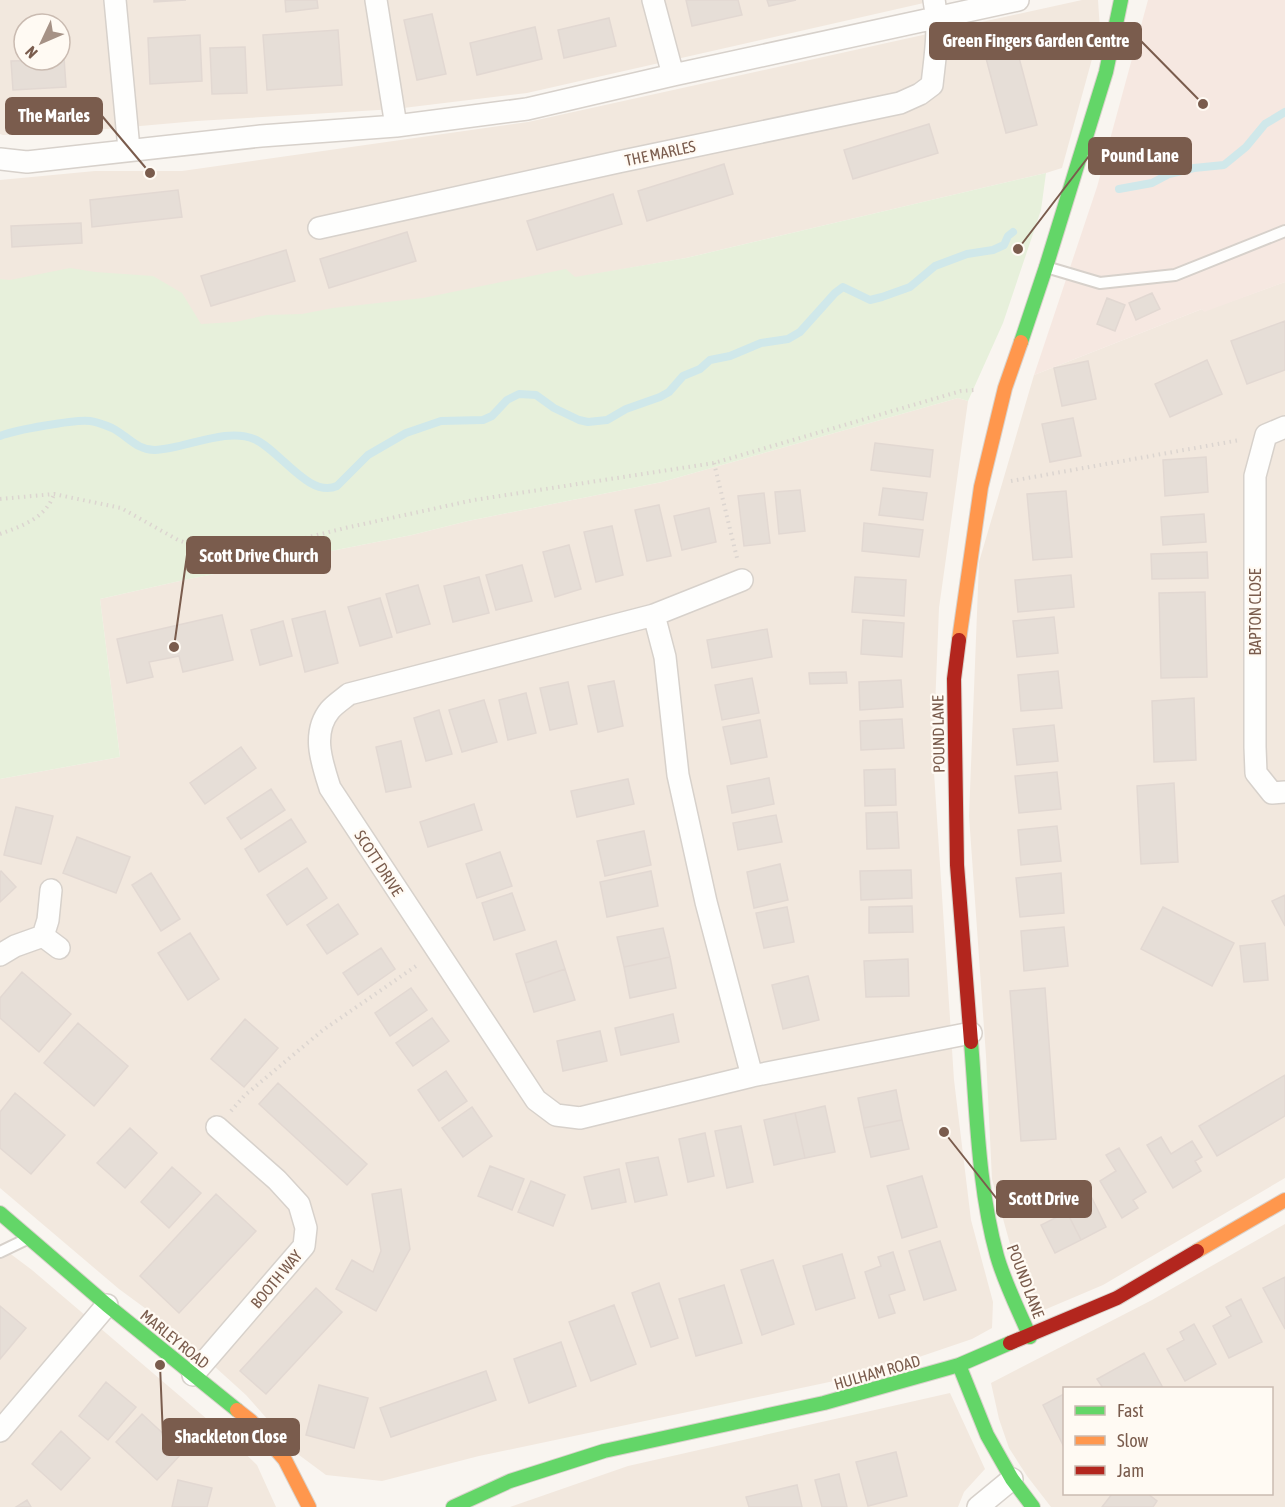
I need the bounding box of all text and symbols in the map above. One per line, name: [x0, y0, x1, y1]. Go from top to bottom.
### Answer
north arrow: [12, 12, 72, 72]
callout: Green Fingers Garden Centre: [930, 23, 1141, 59]
text: Green Fingers Garden Centre: [943, 30, 1129, 51]
text: N: [21, 43, 41, 62]
callout: The Marles: [6, 98, 102, 134]
text: The Marles: [18, 105, 91, 126]
street label: THE MARLES: [623, 137, 697, 169]
callout: Pound Lane: [1089, 138, 1191, 174]
text: Pound Lane: [1101, 145, 1179, 166]
callout: Scott Drive Church: [187, 537, 330, 573]
text: Scott Drive Church: [199, 545, 319, 566]
street label: BAPTON CLOSE: [1246, 568, 1264, 655]
street label: POUND LANE: [928, 695, 948, 773]
street label: SCOTT DRIVE: [351, 827, 407, 899]
callout: Scott Drive: [997, 1181, 1091, 1217]
text: Scott Drive: [1009, 1188, 1079, 1209]
street label: POUND LANE: [1004, 1242, 1048, 1321]
street label: BOOTH WAY: [247, 1246, 306, 1312]
street label: MARLEY ROAD: [137, 1306, 213, 1372]
street label: HULHAM ROAD: [832, 1351, 922, 1393]
legend: [1063, 1387, 1273, 1495]
text: Fast: [1117, 1400, 1144, 1421]
callout: Shackleton Close: [163, 1419, 299, 1455]
text: Shackleton Close: [175, 1426, 287, 1447]
text: Slow: [1117, 1430, 1148, 1451]
text: Jam: [1117, 1460, 1144, 1481]

